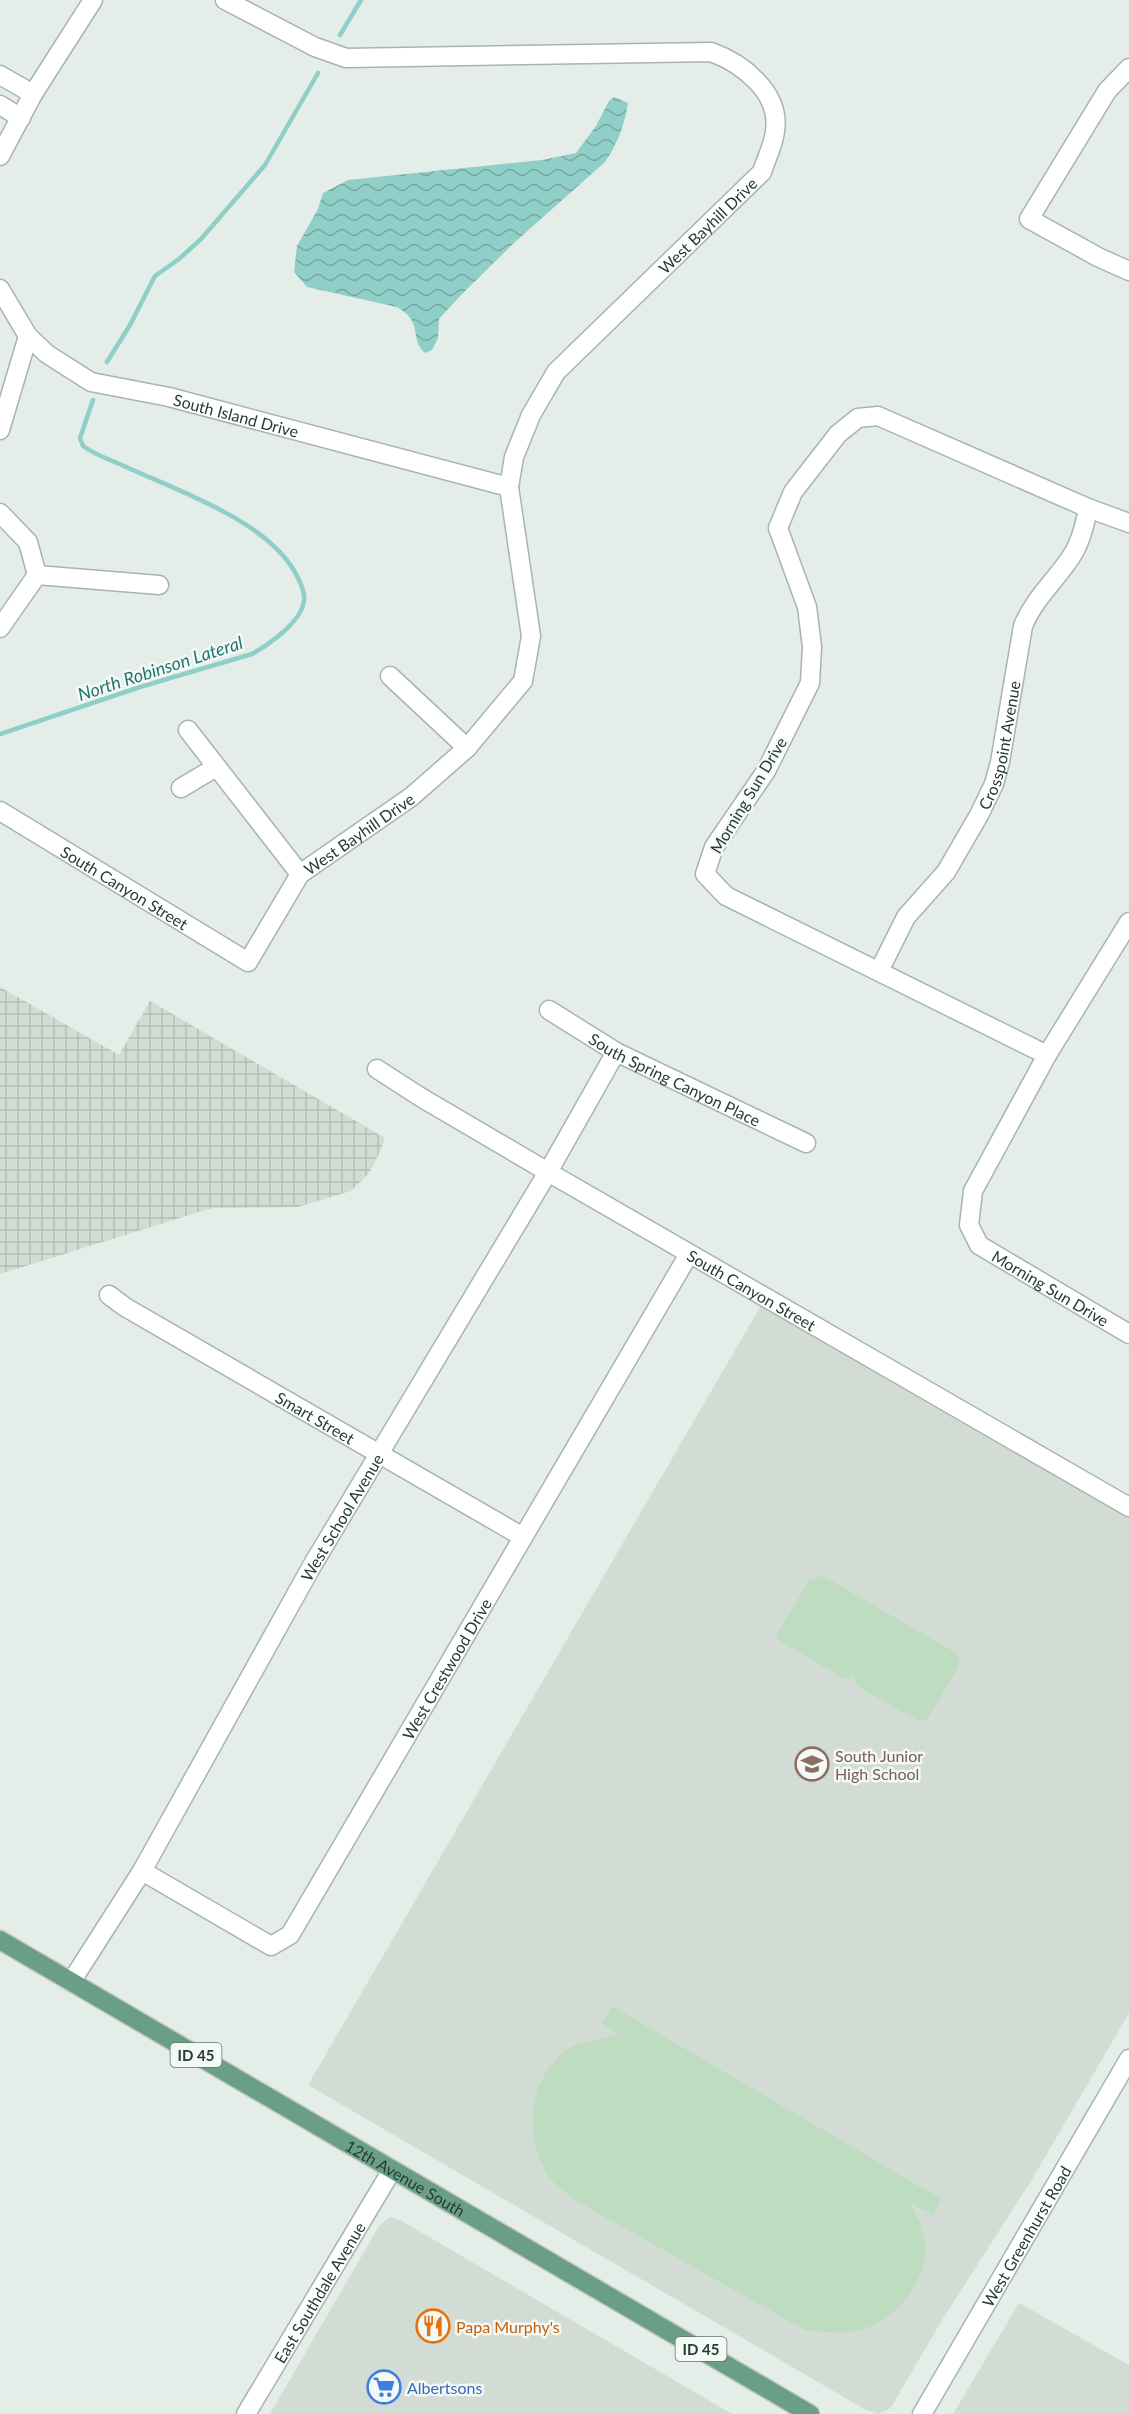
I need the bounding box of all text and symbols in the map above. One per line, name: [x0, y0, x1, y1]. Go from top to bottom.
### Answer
street label: West Bayhill Drive: [654, 173, 760, 277]
street label: South Island Drive: [172, 389, 301, 440]
water label: North Robinson Lateral: [75, 631, 245, 705]
street label: Crosspoint Avenue: [974, 679, 1023, 812]
street label: Morning Sun Drive: [706, 733, 790, 857]
street label: West Bayhill Drive: [300, 788, 417, 878]
street label: South Canyon Street: [58, 841, 192, 933]
street label: South Spring Canyon Place: [586, 1028, 764, 1129]
street label: South Canyon Street: [684, 1245, 820, 1334]
street label: Morning Sun Drive: [989, 1246, 1113, 1330]
street label: Smart Street: [273, 1387, 358, 1447]
street label: West School Avenue: [296, 1450, 387, 1584]
street label: West Crestwood Drive: [397, 1595, 495, 1742]
school or university icon: South Junior High School: [794, 1746, 830, 1782]
place label: South Junior High School: [835, 1746, 923, 1783]
road number: ID 45: [170, 2043, 222, 2067]
street label: 12th Avenue South: [342, 2135, 469, 2220]
street label: West Greenhurst Road: [977, 2162, 1074, 2310]
street label: East Southdale Avenue: [269, 2218, 368, 2366]
restaurant icon: Papa Murphy's: [415, 2308, 451, 2344]
place label: Papa Murphy's: [456, 2317, 560, 2336]
road number: ID 45: [676, 2337, 726, 2361]
supermarket icon: Albertsons: [366, 2369, 402, 2405]
place label: Albertsons: [407, 2378, 482, 2397]

